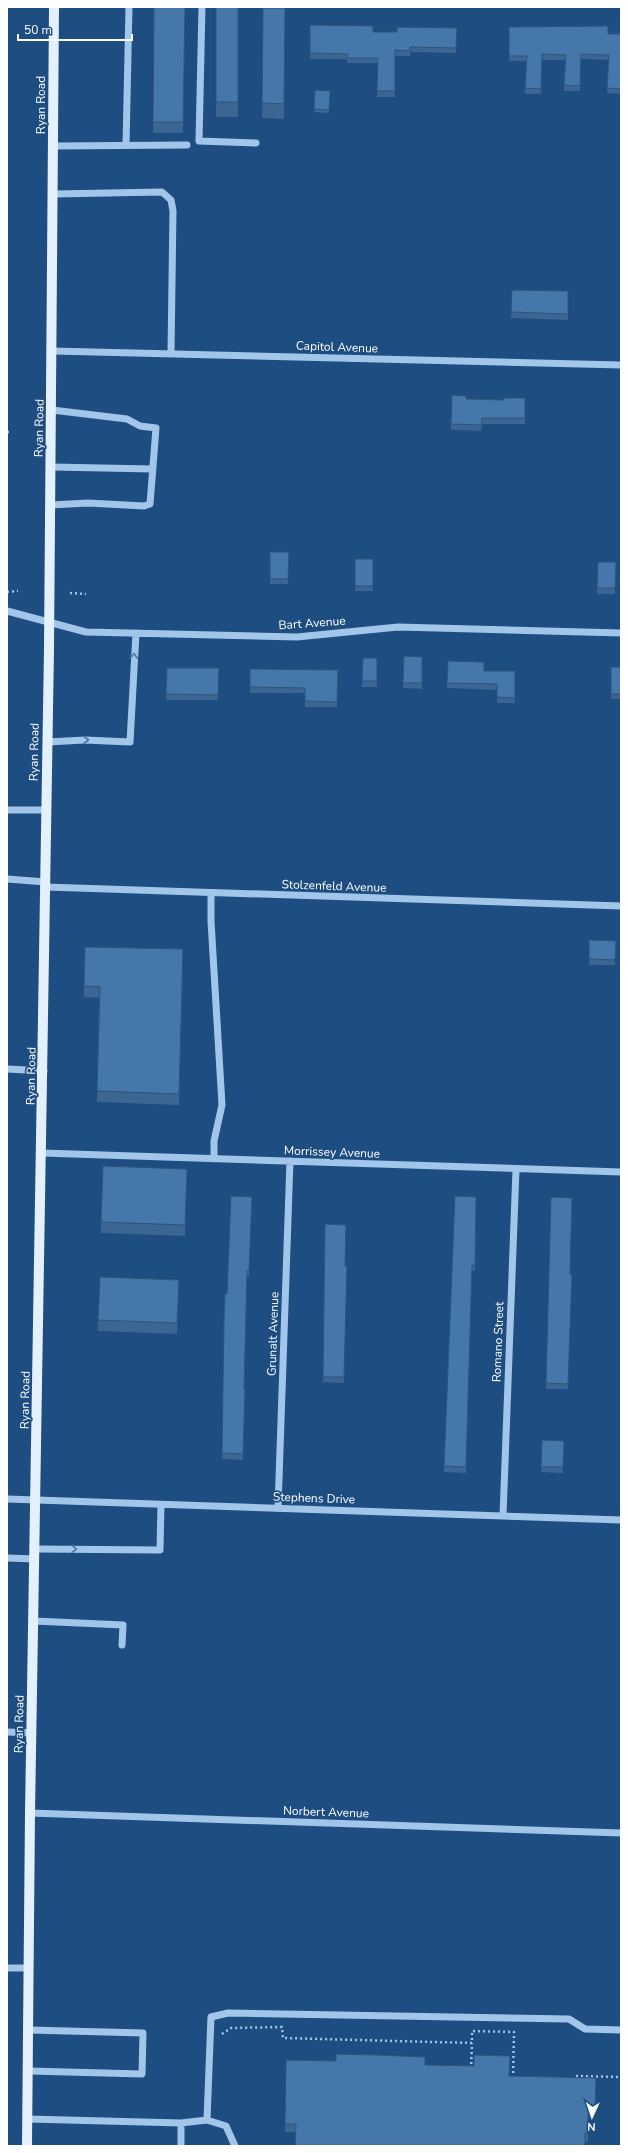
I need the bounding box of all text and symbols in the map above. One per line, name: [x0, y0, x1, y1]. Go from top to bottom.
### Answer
scale bar: [18, 16, 132, 42]
text: 50 m: [24, 22, 52, 38]
street label: Ryan Road: [33, 76, 49, 134]
street label: Capitol Avenue: [296, 338, 378, 356]
street label: Ryan Road: [30, 399, 48, 457]
street label: Bart Avenue: [278, 613, 346, 633]
one-way arrow: [130, 653, 139, 659]
street label: Ryan Road: [25, 723, 43, 781]
one-way arrow: [83, 736, 89, 744]
street label: Stolzenfeld Avenue: [281, 876, 387, 896]
street label: Ryan Road: [22, 1047, 40, 1105]
street label: Morrissey Avenue: [284, 1142, 380, 1162]
street label: Grunalt Avenue: [264, 1291, 282, 1377]
street label: Romano Street: [489, 1301, 507, 1383]
street label: Ryan Road: [16, 1371, 34, 1429]
street label: Stephens Drive: [273, 1489, 355, 1507]
one-way arrow: [71, 1545, 77, 1553]
street label: Ryan Road: [10, 1695, 28, 1753]
street label: Norbert Avenue: [283, 1803, 369, 1821]
north arrow: [572, 2097, 612, 2137]
text: N: [587, 2119, 596, 2134]

